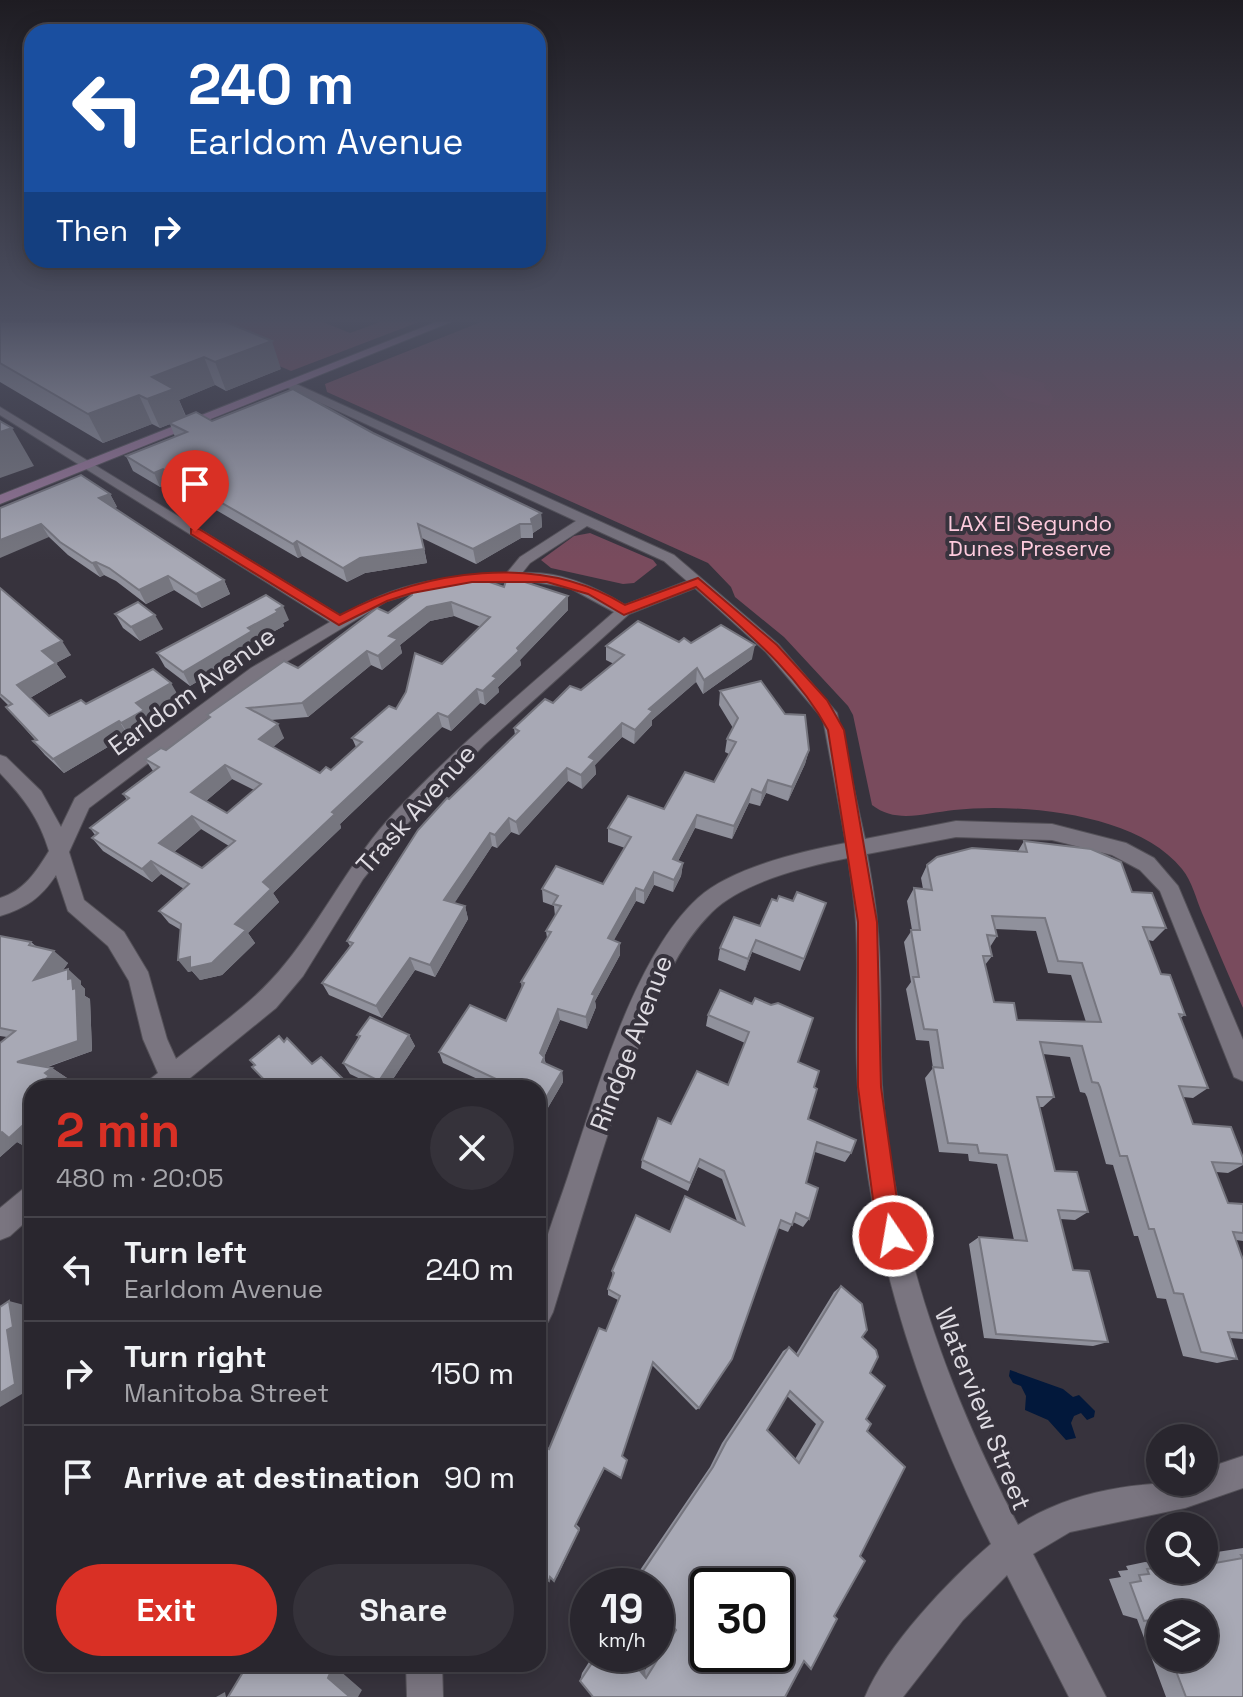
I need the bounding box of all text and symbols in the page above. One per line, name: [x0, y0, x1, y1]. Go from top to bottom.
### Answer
text: 240 m: [188, 49, 354, 120]
icon: left: [56, 56, 160, 160]
text: Earldom Avenue: [188, 119, 464, 165]
icon: right: [144, 208, 188, 252]
text: Then: [56, 211, 128, 250]
pin: [161, 450, 229, 532]
icon: arrive: [173, 462, 217, 506]
park label: LAX El Segundo Dunes Preserve: [948, 509, 1112, 562]
street label: Earldom Avenue: [101, 619, 283, 763]
street label: Trask Avenue: [349, 737, 483, 881]
street label: Rindge Avenue: [582, 950, 680, 1136]
text: 2 min: [56, 1100, 180, 1161]
button: close: [430, 1106, 514, 1190]
text: 480 m · 20:05: [56, 1161, 224, 1195]
position arrow: [851, 1194, 935, 1278]
text: Turn left: [124, 1233, 247, 1272]
icon: left: [56, 1247, 100, 1291]
text: 240 m: [425, 1250, 514, 1289]
text: Earldom Avenue: [124, 1272, 323, 1306]
street label: Waterview Street: [927, 1303, 1039, 1515]
text: Turn right: [124, 1337, 267, 1376]
icon: right: [56, 1351, 100, 1395]
text: 150 m: [431, 1354, 514, 1393]
text: Manitoba Street: [124, 1376, 329, 1410]
map controls: [1146, 1424, 1218, 1672]
button: sound: [1146, 1424, 1218, 1496]
icon: arrive: [56, 1455, 100, 1499]
text: Arrive at destination: [124, 1458, 420, 1497]
text: 90 m: [444, 1458, 515, 1497]
button: search: [1146, 1512, 1218, 1584]
button: Exit: [56, 1564, 277, 1656]
button: Share: [293, 1564, 514, 1656]
speed limit sign: 30: [690, 1568, 794, 1672]
text: 19: [601, 1584, 643, 1635]
button: layers: [1146, 1600, 1218, 1672]
text: km/h: [598, 1627, 646, 1653]

